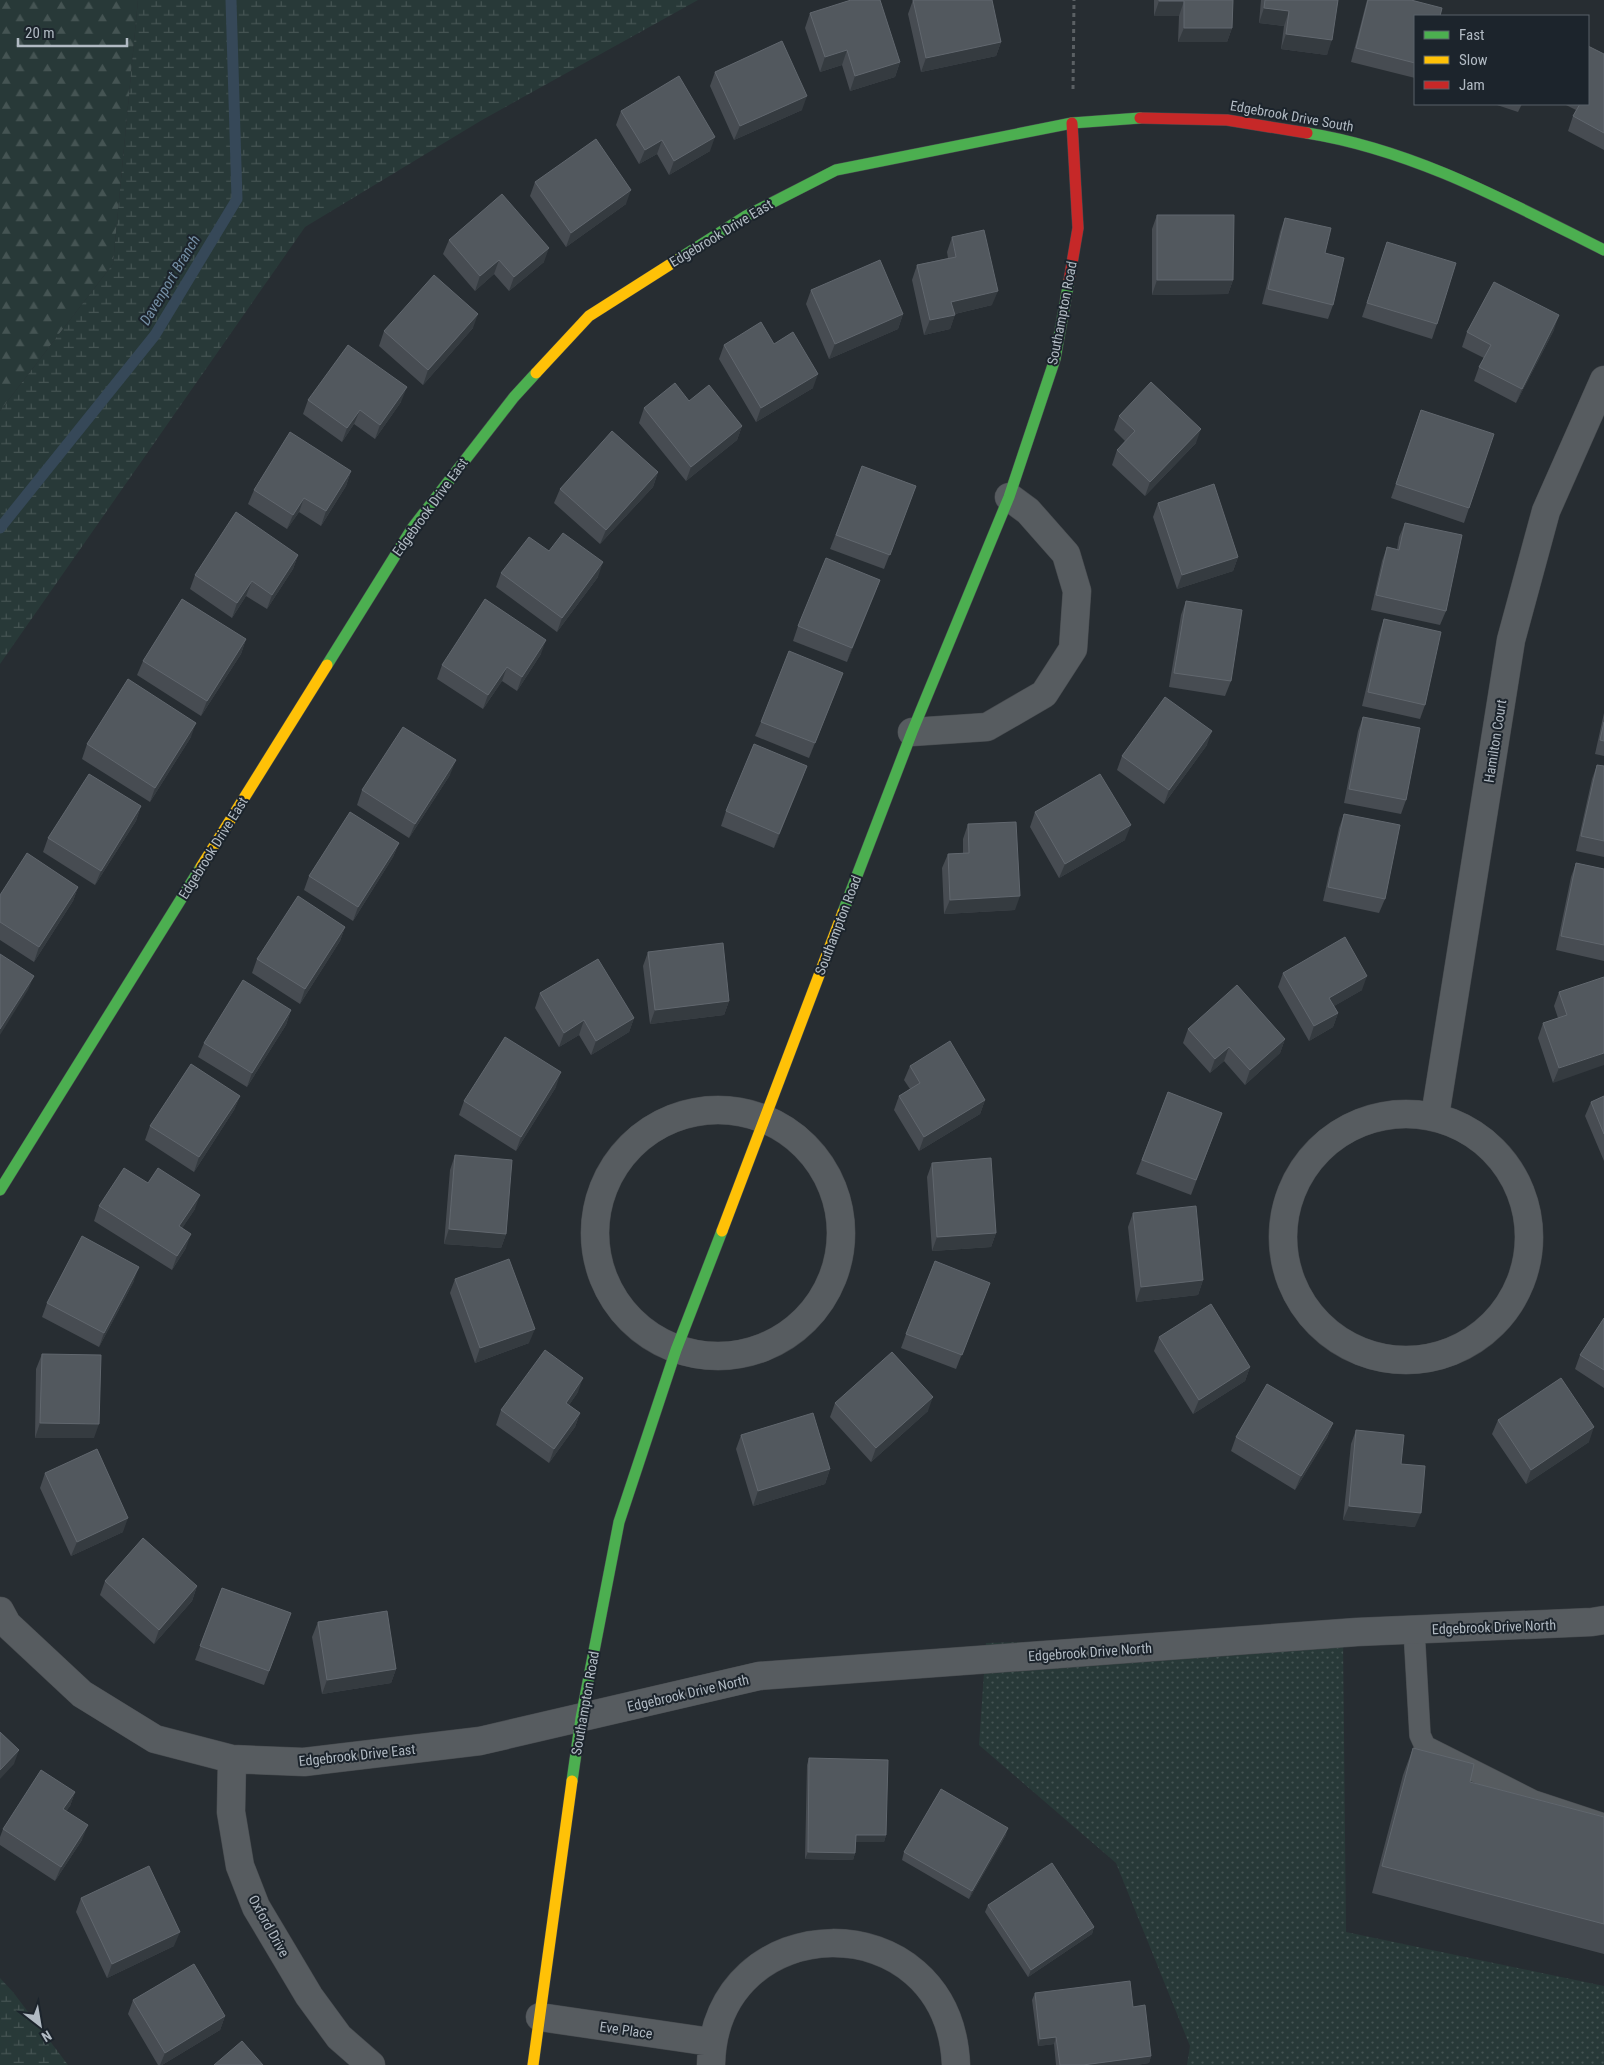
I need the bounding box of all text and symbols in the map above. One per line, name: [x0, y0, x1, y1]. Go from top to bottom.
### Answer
scale bar: [18, 15, 126, 47]
legend: [1414, 15, 1589, 105]
text: 20 m: [25, 24, 55, 42]
text: Fast: [1459, 26, 1484, 44]
text: Slow: [1459, 51, 1488, 69]
text: Jam: [1459, 76, 1485, 94]
street label: Edgebrook Drive South: [1229, 97, 1355, 135]
street label: Edgebrook Drive East: [667, 196, 775, 270]
water label: Davenport Branch: [136, 232, 204, 328]
street label: Southampton Road: [1044, 260, 1080, 366]
street label: Edgebrook Drive East: [389, 455, 471, 559]
street label: Hamilton Court: [1481, 698, 1509, 784]
street label: Edgebrook Drive East: [175, 794, 251, 902]
street label: Southampton Road: [812, 873, 864, 977]
street label: Edgebrook Drive North: [1432, 1617, 1556, 1637]
street label: Edgebrook Drive North: [1027, 1640, 1153, 1664]
street label: Southampton Road: [568, 1650, 602, 1756]
street label: Edgebrook Drive North: [626, 1671, 750, 1715]
street label: Edgebrook Drive East: [298, 1741, 416, 1769]
street label: Oxford Drive: [245, 1892, 293, 1960]
north arrow: [15, 2000, 65, 2050]
street label: Eve Place: [599, 2018, 654, 2042]
text: N: [39, 2027, 54, 2045]

